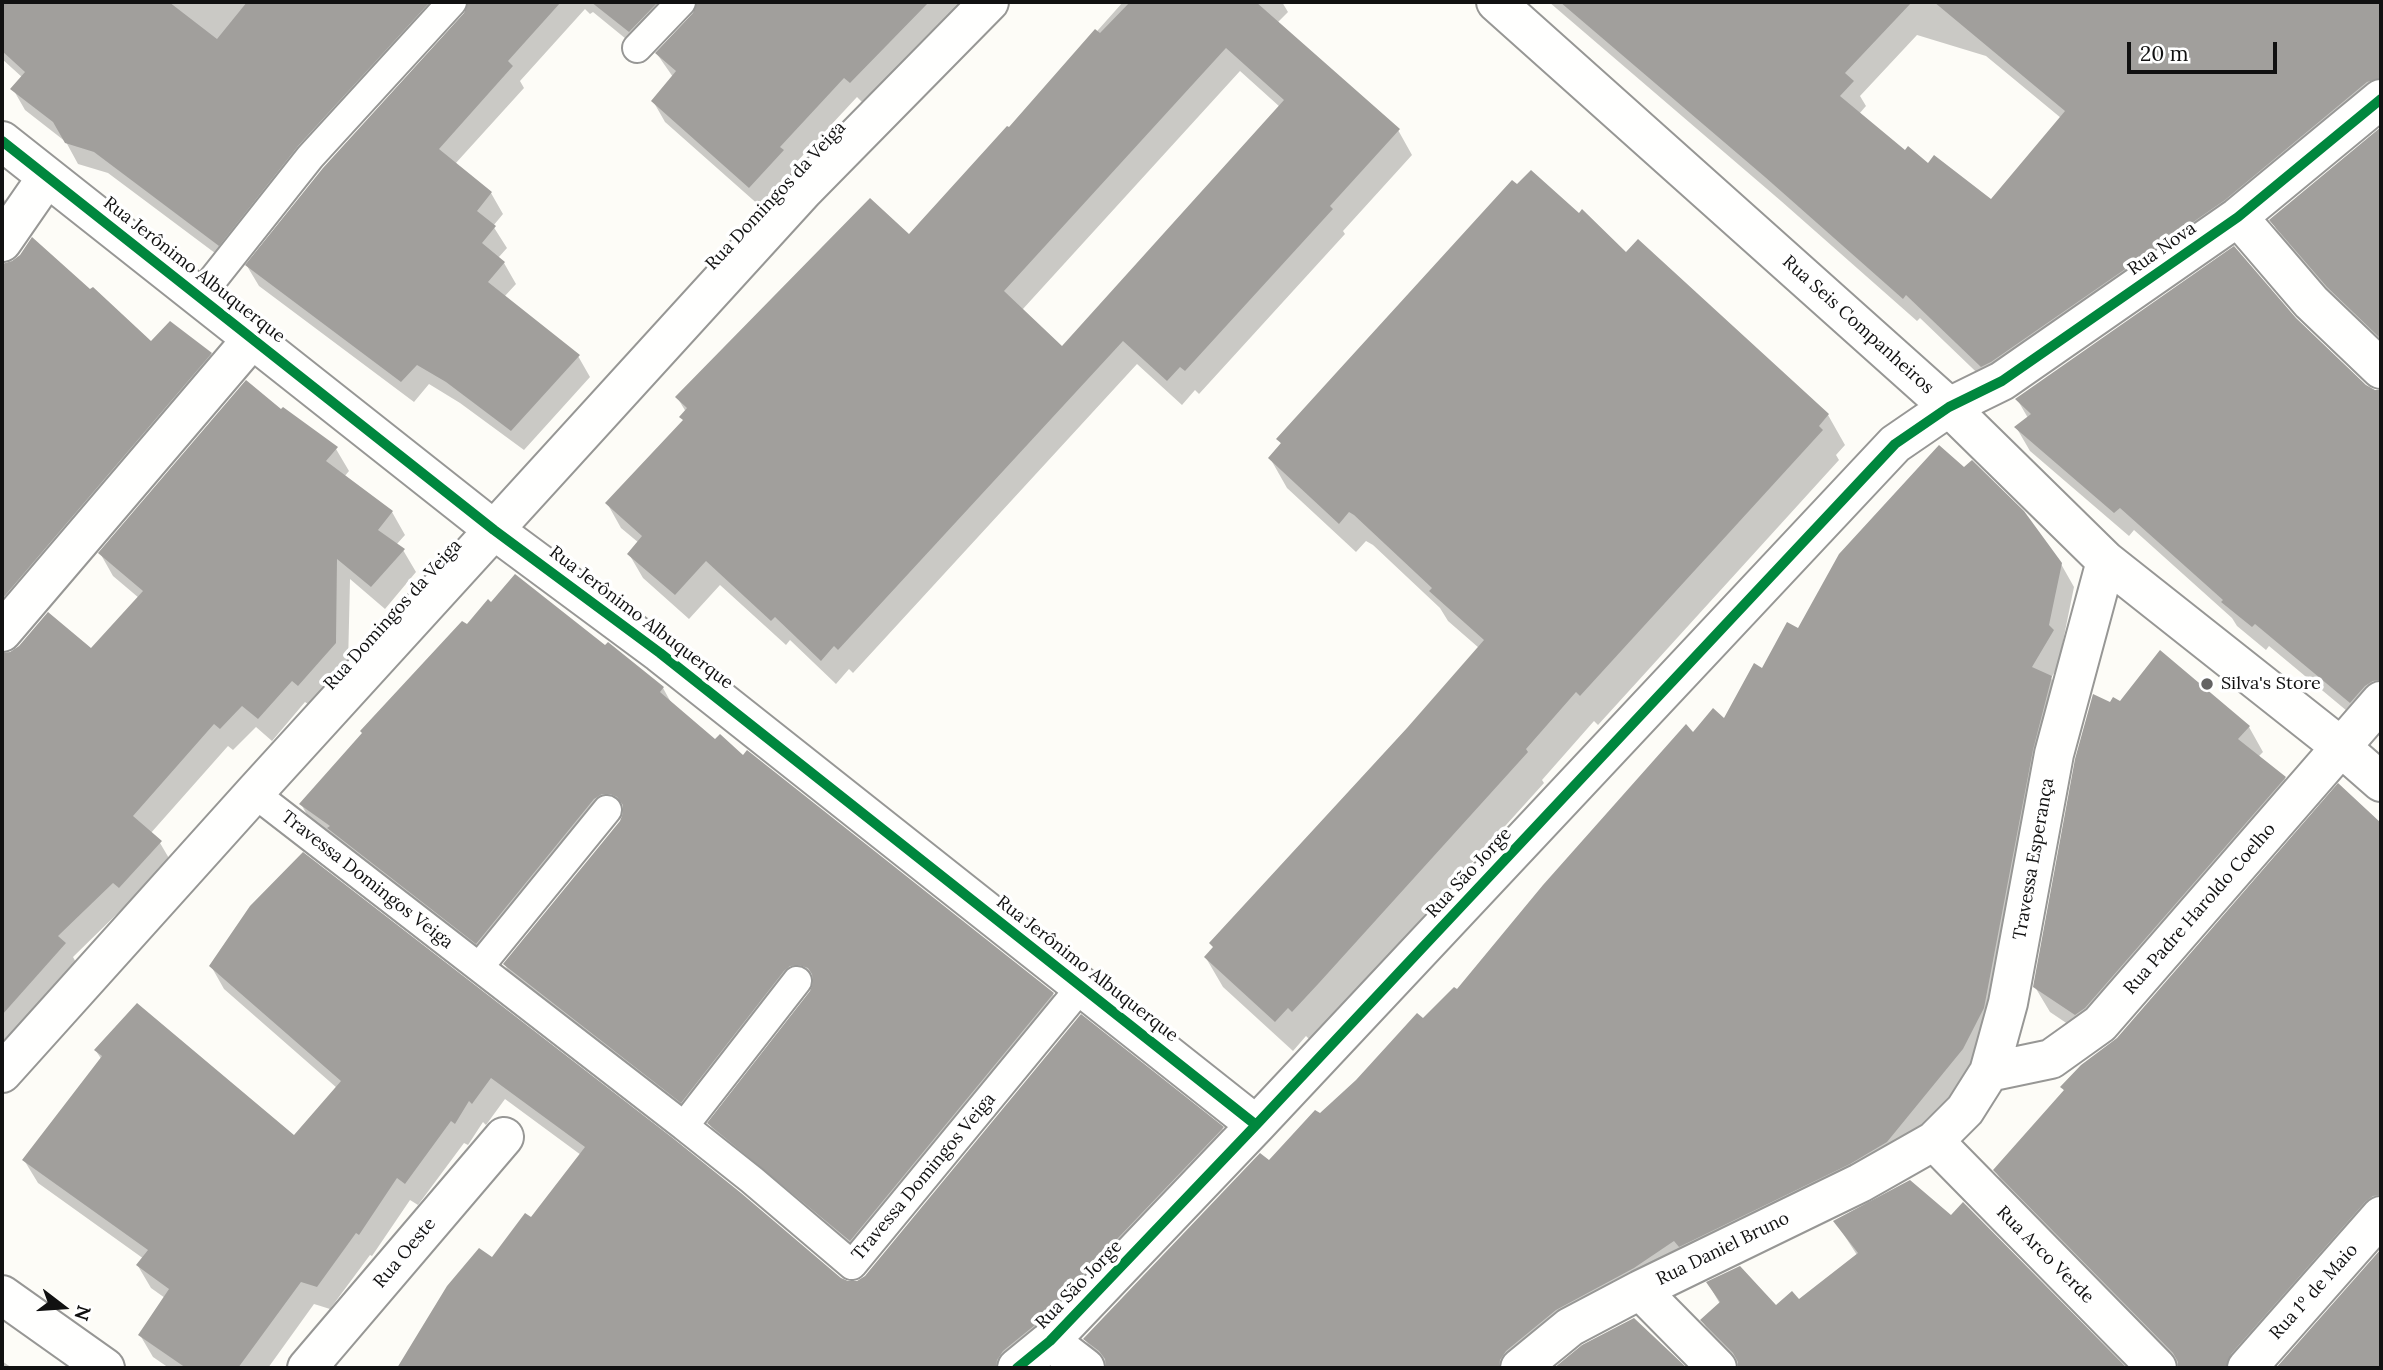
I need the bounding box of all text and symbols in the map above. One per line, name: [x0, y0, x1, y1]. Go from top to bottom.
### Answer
scale bar: [2131, 28, 2282, 72]
text: 20 m: [2140, 40, 2189, 67]
street label: Rua Domingos da Veiga: [701, 117, 851, 275]
street label: Rua Jerônimo Albuquerque: [99, 192, 289, 348]
street label: Rua Nova: [2124, 218, 2200, 280]
street label: Rua Seis Companheiros: [1778, 251, 1938, 399]
street label: Rua Domingos da Veiga: [320, 535, 466, 695]
street label: Rua Jerônimo Albuquerque: [545, 542, 737, 694]
place label: Silva's Store: [2221, 673, 2321, 695]
marker: Silva's Store: [2199, 676, 2215, 692]
street label: Travessa Esperança: [2009, 776, 2059, 942]
street label: Travessa Domingos Veiga: [277, 806, 457, 954]
street label: Rua Padre Haroldo Coelho: [2120, 819, 2280, 999]
street label: Rua São Jorge: [1422, 823, 1516, 923]
street label: Rua Jerônimo Albuquerque: [992, 891, 1182, 1047]
street label: Travessa Domingos Veiga: [848, 1089, 1000, 1265]
street label: Rua Arco Verde: [1992, 1202, 2098, 1308]
street label: Rua Daniel Bruno: [1653, 1207, 1793, 1291]
street label: Rua Oeste: [369, 1213, 441, 1293]
street label: Rua São Jorge: [1031, 1236, 1127, 1334]
street label: Rua 1º de Maio: [2265, 1240, 2363, 1344]
north arrow: [28, 1272, 98, 1342]
text: N: [69, 1303, 97, 1324]

